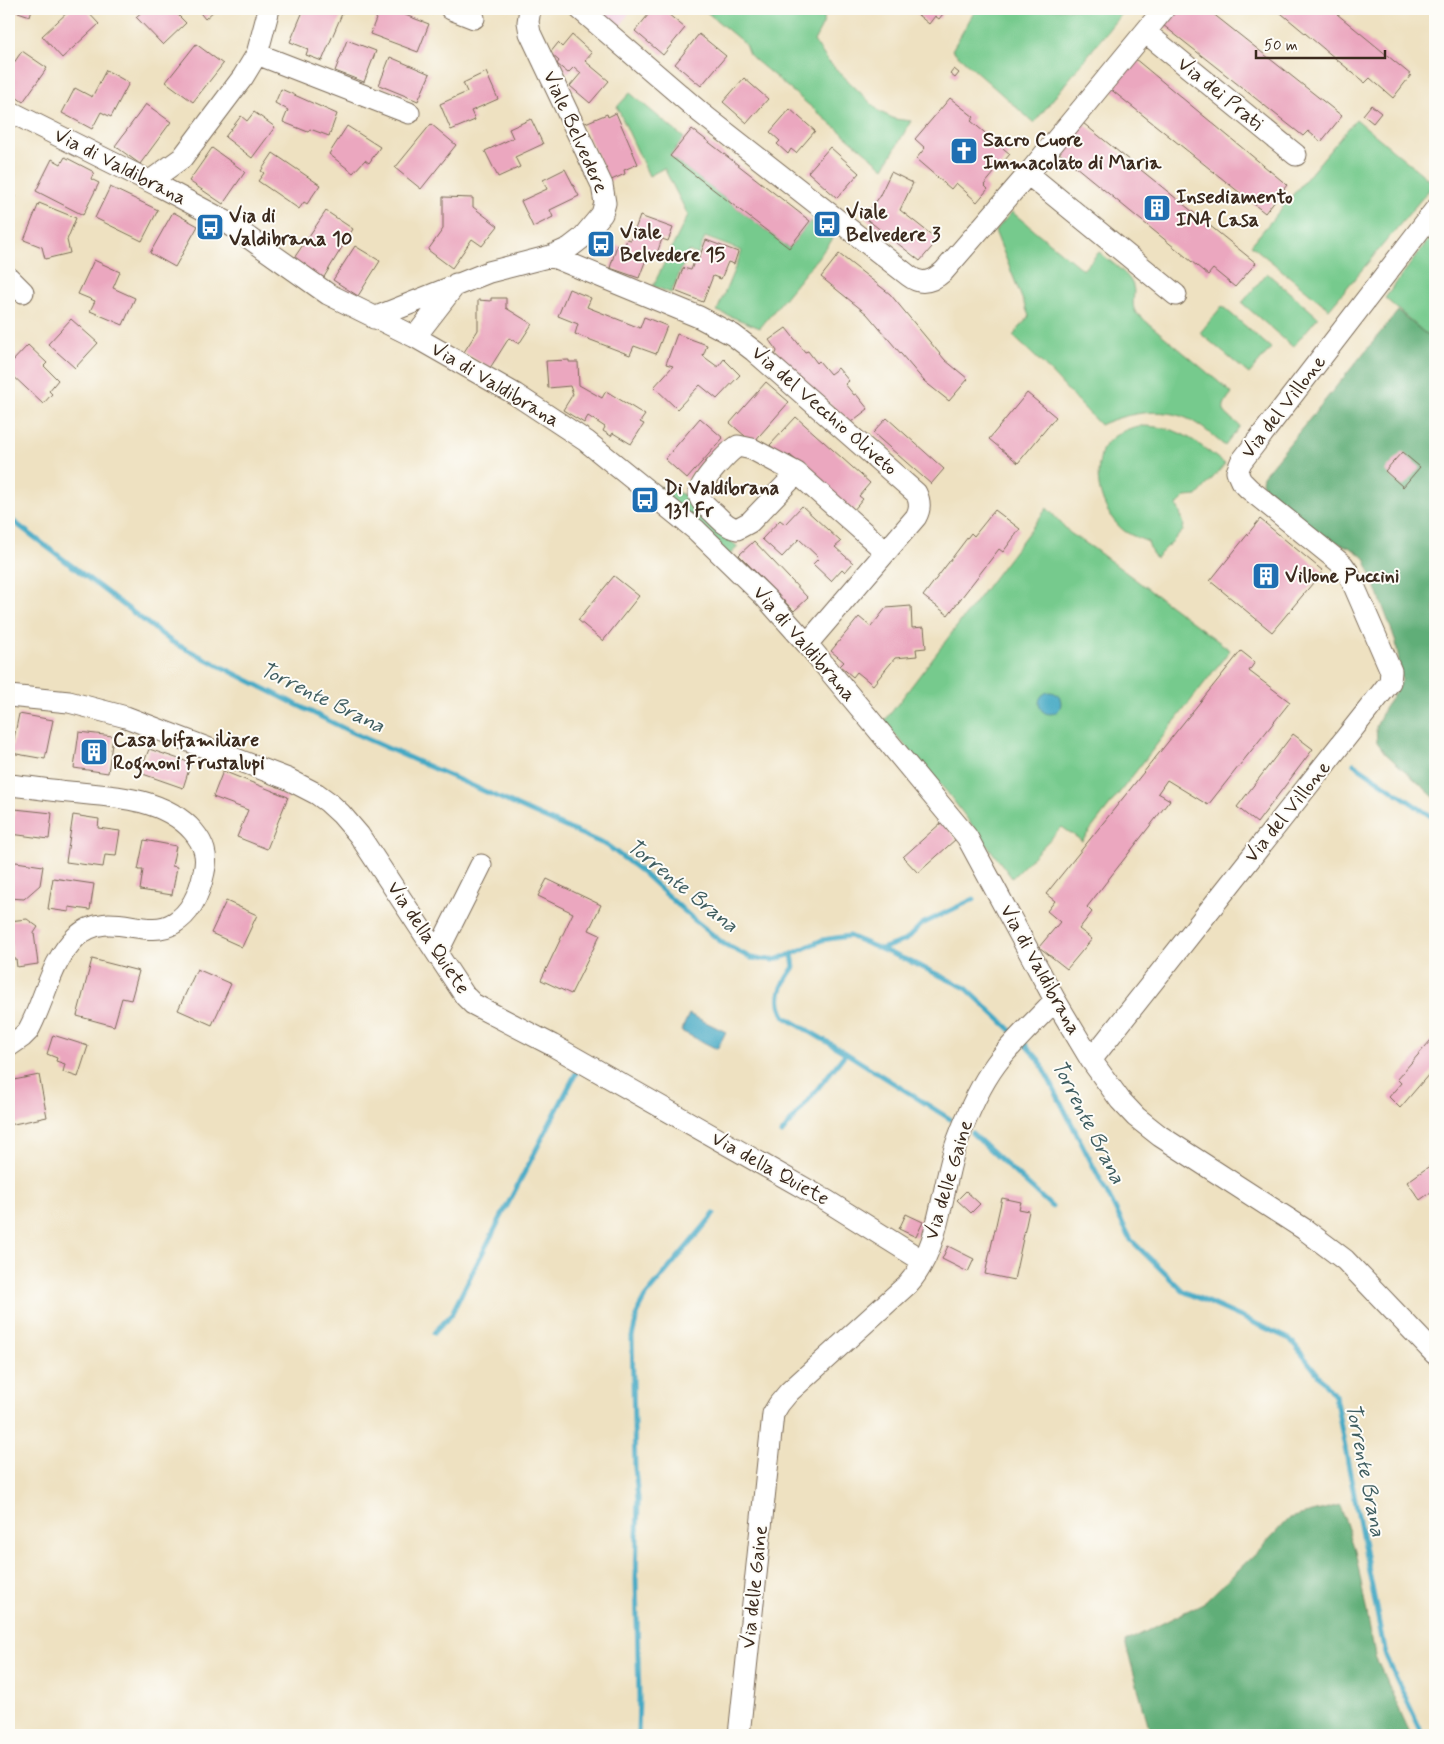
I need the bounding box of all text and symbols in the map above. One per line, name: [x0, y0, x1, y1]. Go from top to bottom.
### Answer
scale bar: [1256, 28, 1385, 60]
text: 50 m: [1264, 36, 1298, 56]
street label: Via dei Prati: [1171, 51, 1269, 137]
street label: Viale Belvedere: [536, 67, 614, 198]
street label: Via di Valdibrana: [49, 122, 191, 212]
place label: Sacro Cuore Immacolato di Maria: [983, 127, 1162, 177]
church icon: Sacro Cuore Immacolato di Maria: [949, 136, 979, 166]
place label: Insediamento INA Casa: [1176, 184, 1293, 234]
building icon: Insediamento INA Casa: [1142, 193, 1172, 223]
place label: Viale Belvedere 3: [846, 199, 942, 249]
place label: Via di Valdibrana 10: [229, 203, 352, 253]
bus stop icon: Viale Belvedere 3: [812, 209, 842, 239]
bus stop icon: Via di Valdibrana 10: [195, 212, 225, 242]
place label: Viale Belvedere 15: [620, 219, 726, 269]
bus stop icon: Viale Belvedere 15: [586, 229, 616, 259]
street label: Via di Valdibrana: [426, 336, 564, 434]
street label: Via del Vecchio Oliveto: [745, 340, 903, 482]
street label: Via del Villone: [1235, 350, 1333, 464]
place label: Di Valdibrana 131 Fr: [664, 475, 779, 525]
bus stop icon: Di Valdibrana 131 Fr: [630, 485, 660, 515]
building icon: Villone Puccini: [1251, 561, 1281, 591]
place label: Villone Puccini: [1285, 563, 1399, 590]
street label: Via di Valdibrana: [746, 580, 862, 708]
water label: Torrente Brana: [255, 656, 389, 740]
place label: Casa bifamiliare Rognoni Frustalupi: [113, 727, 265, 779]
building icon: Casa bifamiliare Rognoni Frustalupi: [79, 737, 109, 767]
street label: Via del Villone: [1238, 755, 1338, 869]
water label: Torrente Brana: [620, 832, 744, 940]
street label: Via della Quiete: [380, 876, 476, 1000]
street label: Via di Valdibrana: [993, 900, 1087, 1040]
water label: Torrente Brana: [1045, 1055, 1131, 1189]
street label: Via delle Gaine: [918, 1117, 980, 1243]
street label: Via della Quiete: [706, 1125, 834, 1213]
water label: Torrente Brana: [1338, 1401, 1392, 1539]
street label: Via delle Gaine: [735, 1524, 775, 1650]

